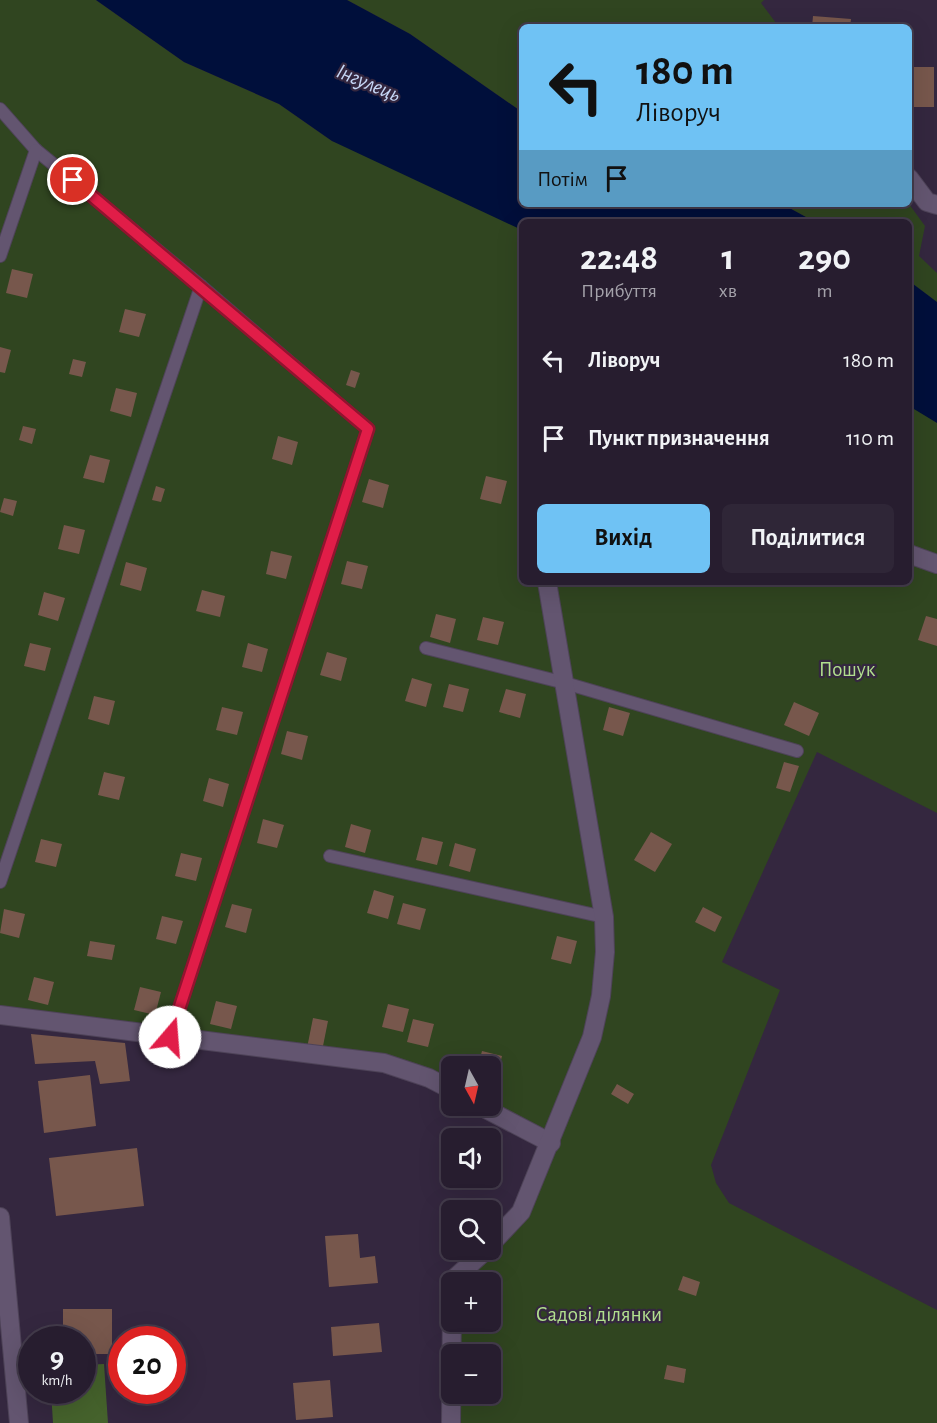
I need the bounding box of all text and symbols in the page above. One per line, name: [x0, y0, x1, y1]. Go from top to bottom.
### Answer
icon: left: [537, 48, 615, 126]
text: 180 m: [636, 50, 734, 92]
water label: Інгулець: [333, 60, 404, 106]
text: Ліворуч: [636, 99, 721, 126]
pin: [47, 154, 98, 205]
icon: arrive: [600, 162, 633, 195]
icon: arrive: [56, 163, 89, 196]
text: Потім: [537, 168, 588, 190]
text: 22:48: [580, 240, 658, 276]
text: 1: [721, 240, 734, 276]
text: 290: [798, 240, 851, 276]
text: Прибуття: [581, 281, 657, 301]
text: хв: [719, 281, 737, 301]
text: m: [816, 281, 832, 301]
icon: left: [537, 344, 570, 377]
text: Ліворуч: [588, 349, 661, 371]
text: 180 m: [843, 349, 894, 371]
icon: arrive: [537, 422, 570, 455]
text: Пункт призначення: [588, 427, 770, 449]
text: 110 m: [846, 427, 894, 449]
button: Вихід: [537, 504, 710, 573]
button: Поділитися: [722, 504, 894, 573]
park label: Пошук: [819, 659, 876, 680]
position arrow: [138, 1005, 202, 1069]
north arrow: [441, 1056, 501, 1116]
map controls: [441, 1056, 501, 1404]
button: sound: [441, 1128, 501, 1188]
button: search: [441, 1200, 501, 1260]
button: +: [441, 1272, 501, 1332]
park label: Садові ділянки: [536, 1304, 662, 1325]
speed limit sign: 20: [108, 1326, 186, 1404]
text: 9: [50, 1343, 64, 1373]
button: −: [441, 1344, 501, 1404]
text: km/h: [42, 1373, 72, 1388]

